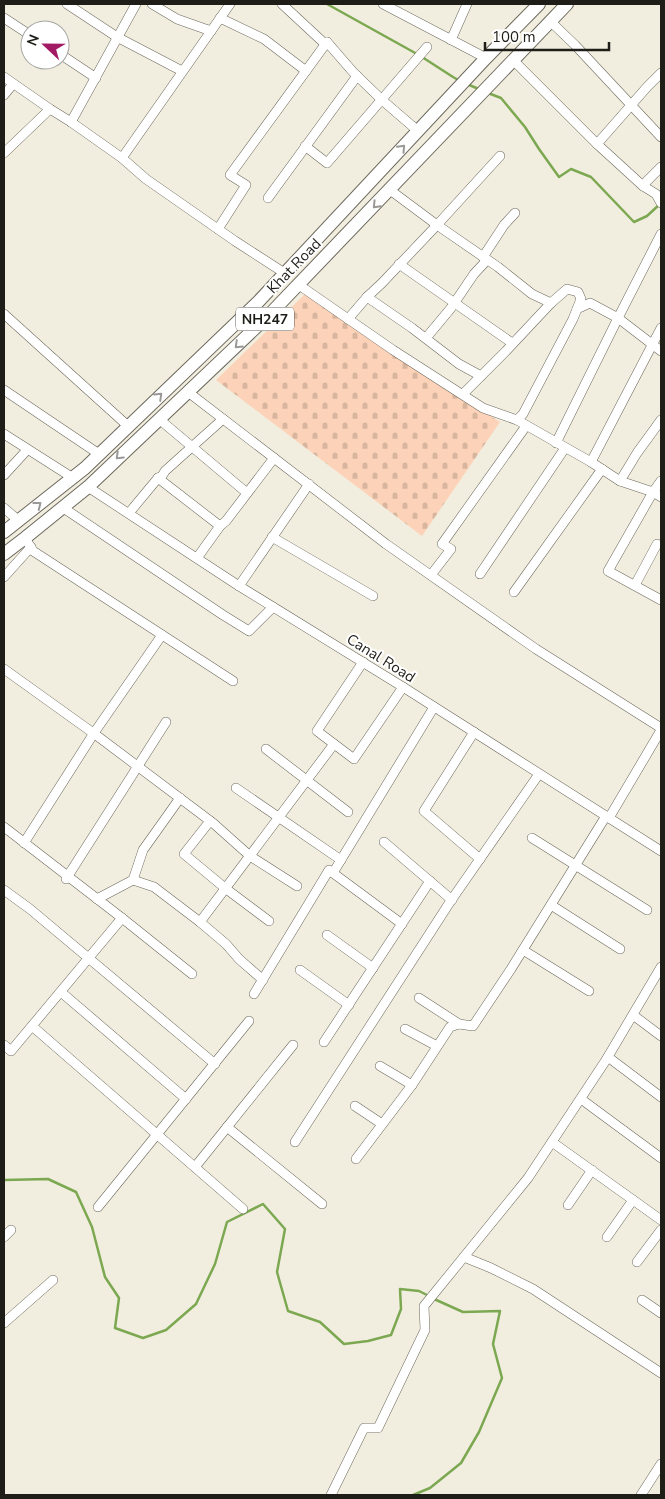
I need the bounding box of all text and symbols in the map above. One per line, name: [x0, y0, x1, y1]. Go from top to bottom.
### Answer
north arrow: [20, 20, 70, 70]
scale bar: [485, 20, 609, 52]
text: 100 m: [492, 27, 536, 47]
text: N: [23, 32, 44, 49]
one-way arrow: [396, 145, 405, 154]
one-way arrow: [373, 199, 382, 208]
street label: Khat Road: [263, 234, 325, 298]
road number: NH247: [236, 308, 294, 330]
one-way arrow: [234, 339, 243, 348]
one-way arrow: [153, 393, 162, 402]
one-way arrow: [116, 451, 125, 460]
one-way arrow: [33, 502, 42, 511]
street label: Canal Road: [343, 629, 419, 687]

